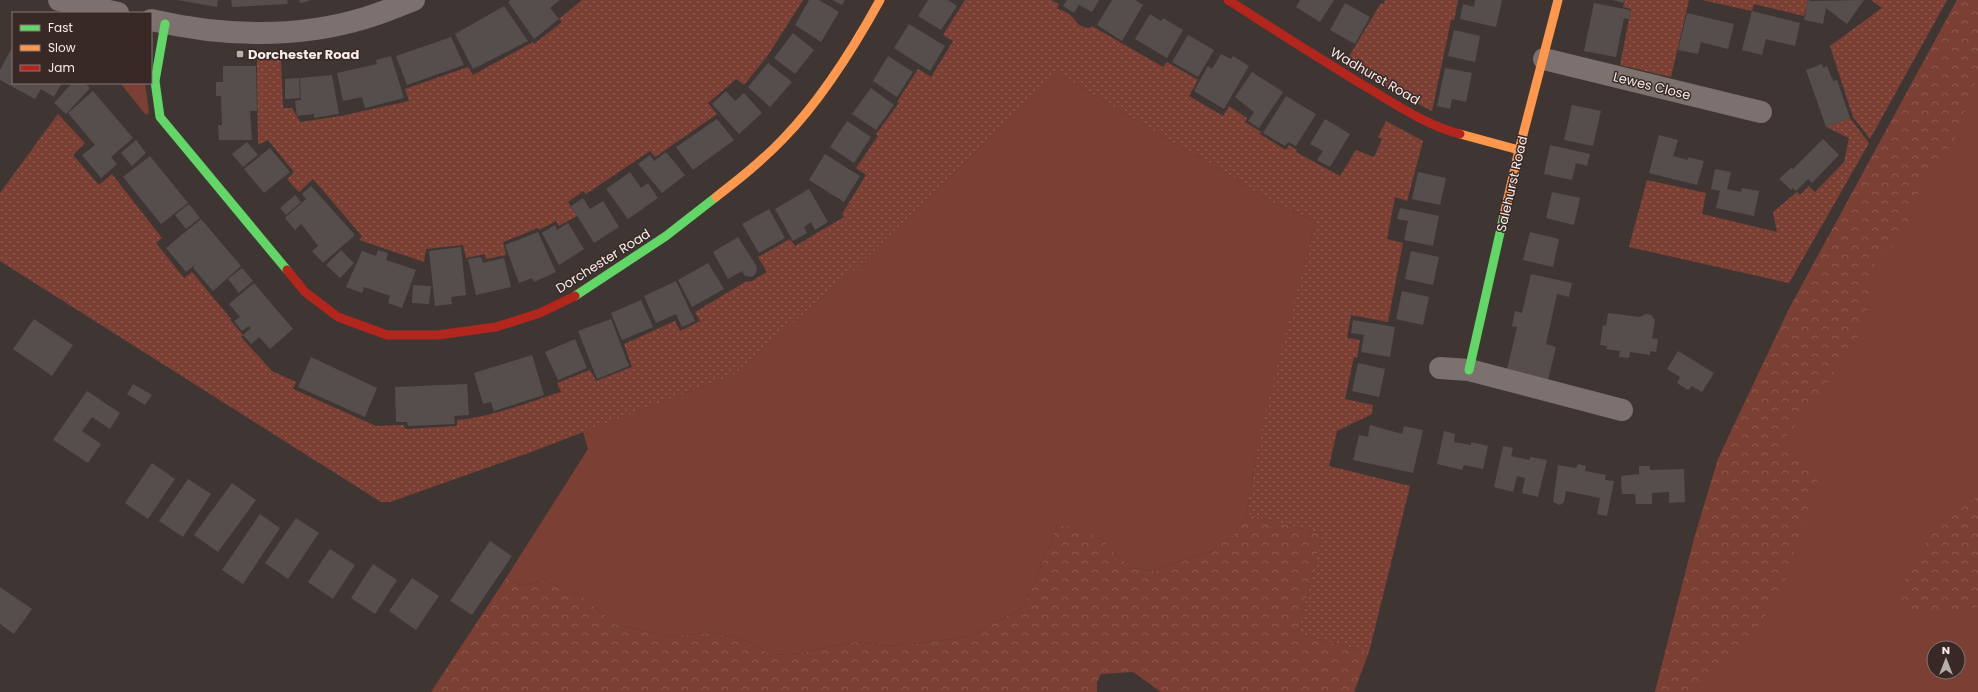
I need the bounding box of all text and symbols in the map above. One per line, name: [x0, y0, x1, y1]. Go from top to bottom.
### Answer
legend: [12, 12, 152, 84]
text: Fast: [48, 19, 73, 36]
text: Slow: [48, 39, 76, 56]
street label: Wadhurst Road: [1327, 43, 1423, 109]
place label: Dorchester Road: [248, 45, 359, 64]
marker: Dorchester Road: [235, 49, 245, 59]
text: Jam: [48, 59, 75, 76]
street label: Lewes Close: [1611, 67, 1693, 105]
street label: Salehurst Road: [1492, 134, 1532, 234]
street label: Dorchester Road: [552, 224, 654, 298]
north arrow: [1926, 640, 1966, 680]
text: N: [1942, 642, 1950, 658]

